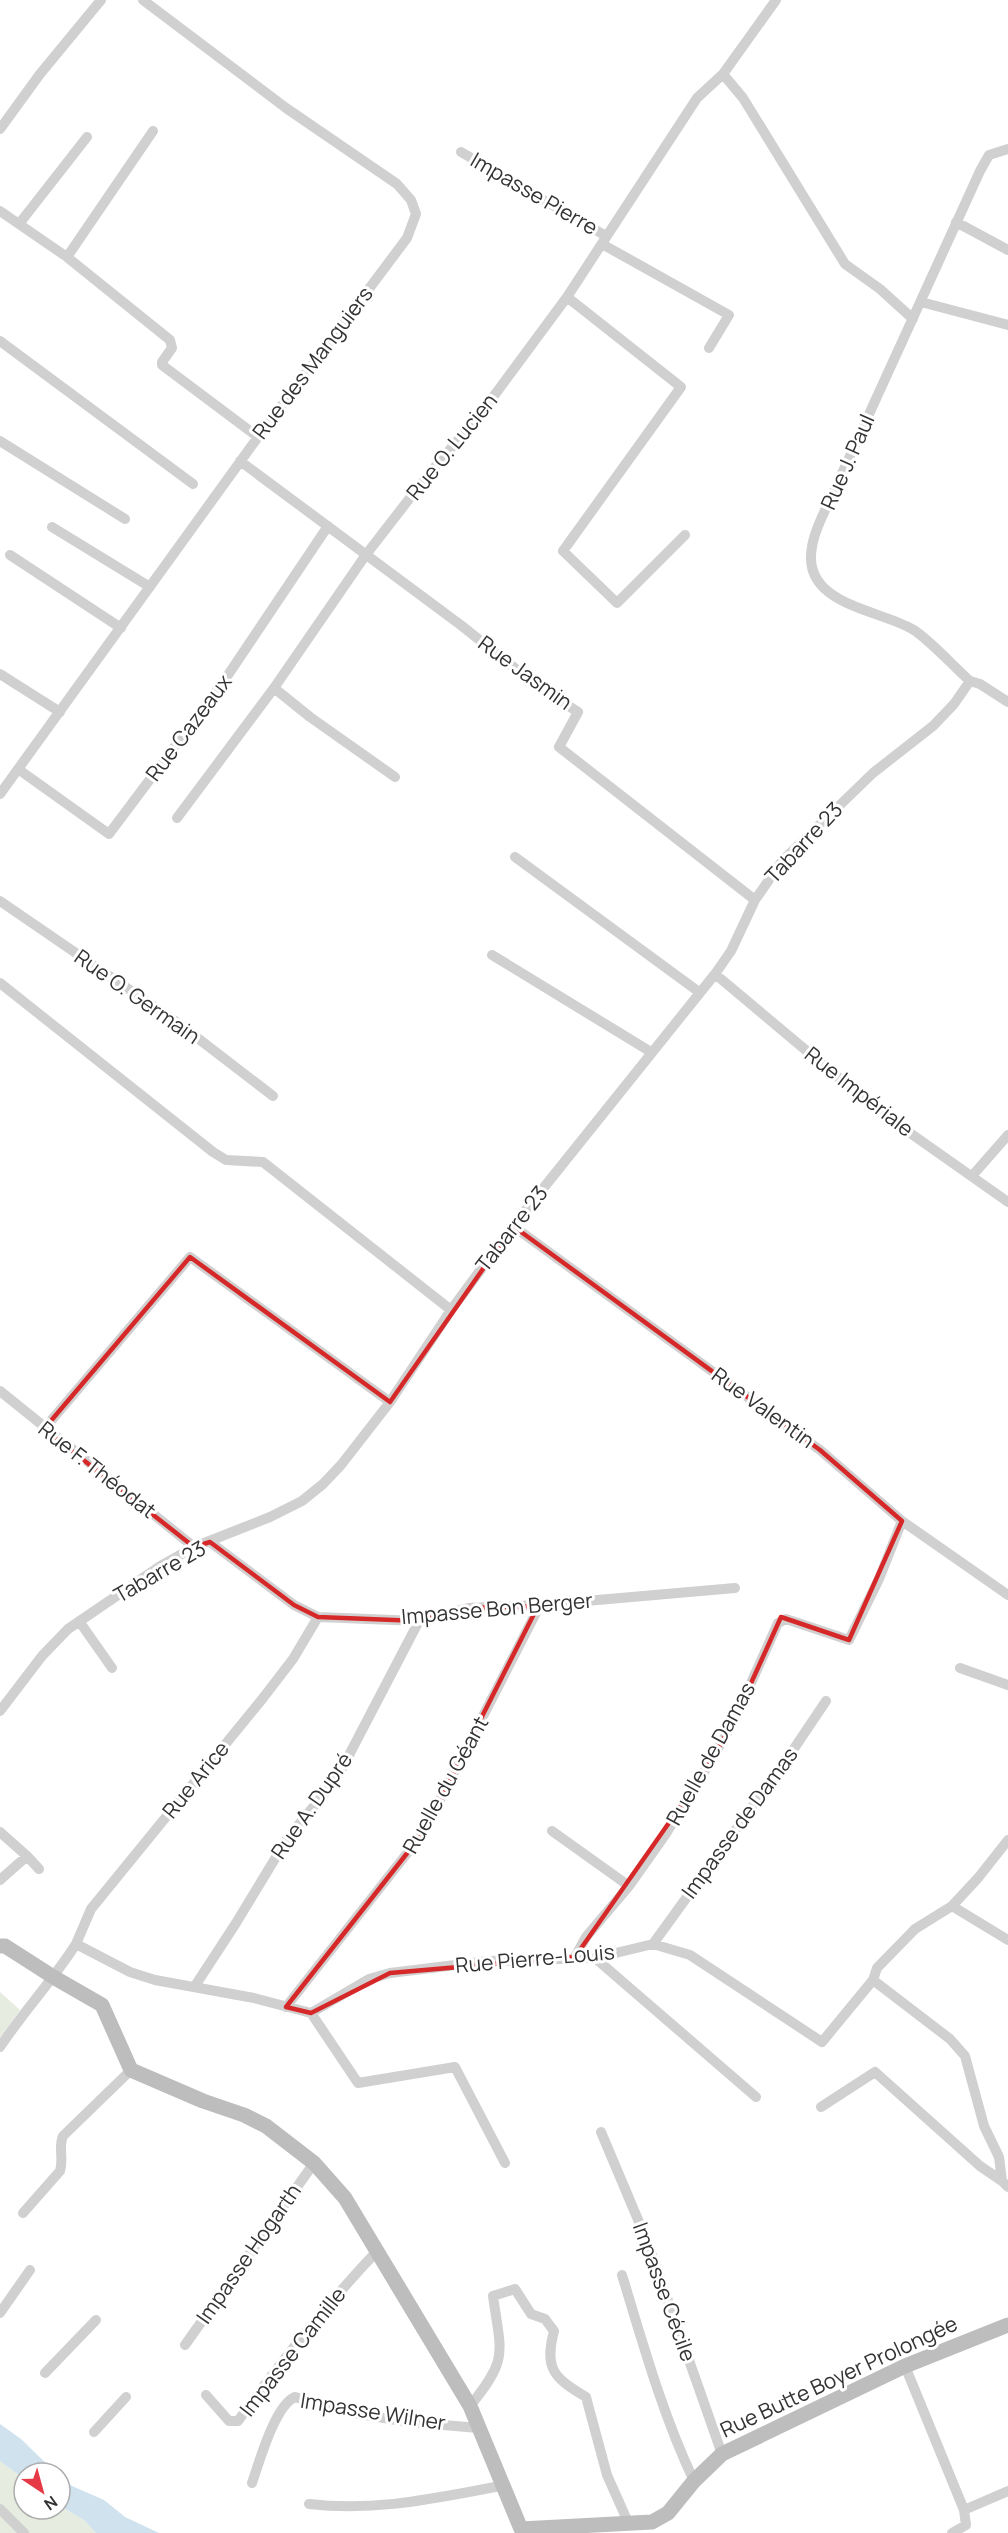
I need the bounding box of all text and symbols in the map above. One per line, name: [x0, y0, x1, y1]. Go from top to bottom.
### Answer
street label: Impasse Pierre: [466, 145, 603, 241]
street label: Rue des Manguiers: [246, 280, 379, 444]
street label: Rue O. Lucien: [400, 387, 503, 506]
street label: Rue J. Paul: [814, 409, 881, 514]
street label: Rue Jasmin: [473, 629, 578, 716]
street label: Rue Cazeaux: [139, 668, 237, 786]
street label: Tabarre 23: [758, 796, 848, 889]
street label: Rue O. Germain: [69, 942, 206, 1050]
street label: Rue Impériale: [799, 1040, 920, 1143]
street label: Tabarre 23: [469, 1180, 554, 1277]
street label: Rue Valentin: [707, 1360, 821, 1454]
street label: Rue F. Théodat: [33, 1414, 162, 1524]
street label: Tabarre 23: [108, 1534, 211, 1609]
street label: Impasse Bon Berger: [400, 1586, 594, 1630]
street label: Ruelle de Damas: [659, 1677, 761, 1830]
street label: Ruelle du Géant: [396, 1711, 494, 1858]
street label: Rue Arice: [156, 1735, 235, 1824]
street label: Impasse de Damas: [675, 1741, 804, 1904]
street label: Rue A. Dupré: [264, 1747, 358, 1864]
street label: Rue Pierre-Louis: [454, 1937, 616, 1979]
street label: Impasse Hogarth: [189, 2178, 307, 2329]
street label: Impasse Cécile: [627, 2218, 703, 2365]
street label: Impasse Camille: [233, 2281, 352, 2422]
street label: Rue Butte Boyer Prolongée: [716, 2309, 962, 2443]
street label: Impasse Wilner: [299, 2386, 448, 2436]
north arrow: [12, 2461, 72, 2521]
text: N: [40, 2491, 62, 2515]

